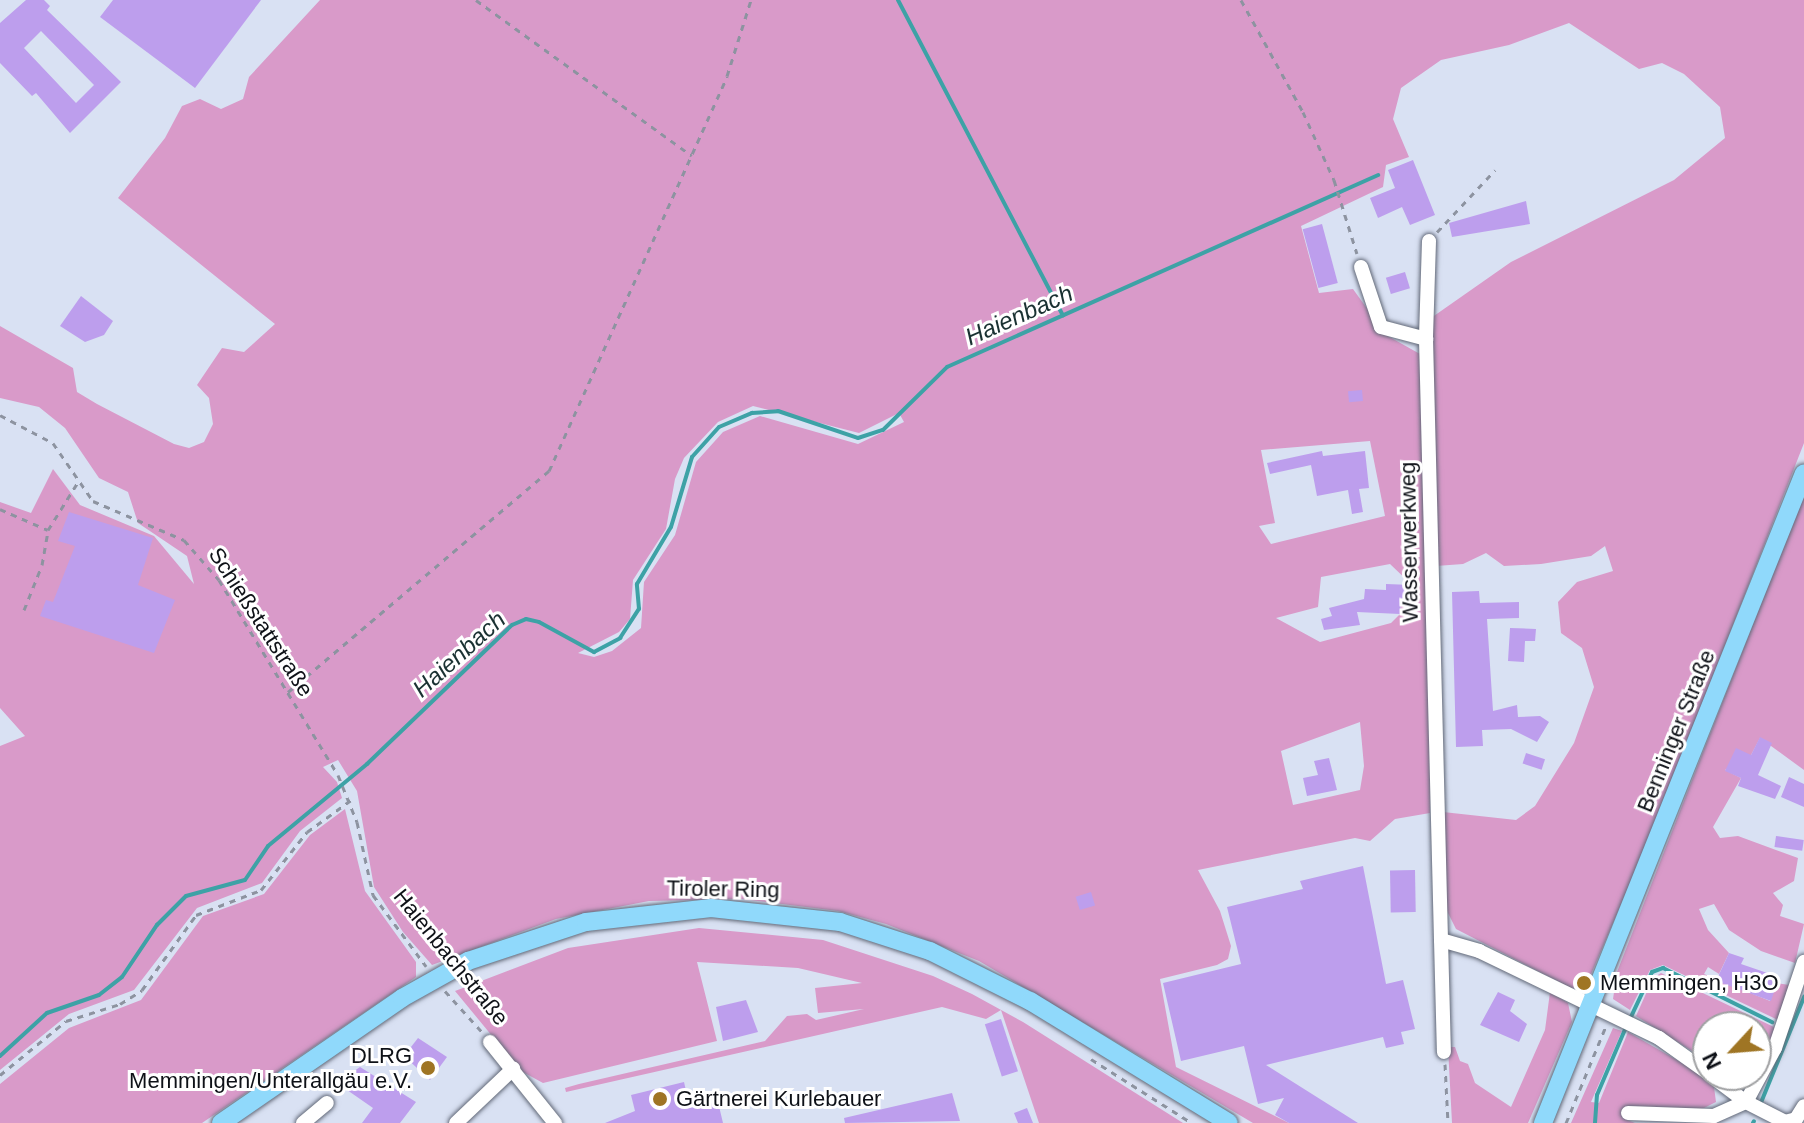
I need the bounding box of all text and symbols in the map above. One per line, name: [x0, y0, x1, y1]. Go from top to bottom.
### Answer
water label: Haienbach: [961, 279, 1077, 351]
street label: Wasserwerkweg: [1394, 462, 1424, 622]
street label: Schießstattstraße: [203, 543, 319, 701]
water label: Haienbach: [407, 605, 511, 703]
street label: Benninger Straße: [1631, 646, 1721, 816]
street label: Tiroler Ring: [666, 875, 780, 903]
street label: Haienbachstraße: [388, 884, 514, 1030]
place label: Memmingen, H3O: [1600, 970, 1779, 996]
marker: Memmingen, H3O: [1575, 974, 1593, 992]
north arrow: [1692, 1011, 1772, 1091]
place label: DLRG Memmingen/Unterallgäu e.V.: [129, 1042, 412, 1094]
text: N: [1697, 1048, 1726, 1073]
marker: DLRG Memmingen/Unterallgäu e.V.: [419, 1059, 437, 1077]
place label: Gärtnerei Kurlebauer: [676, 1086, 881, 1112]
marker: Gärtnerei Kurlebauer: [651, 1090, 669, 1108]

